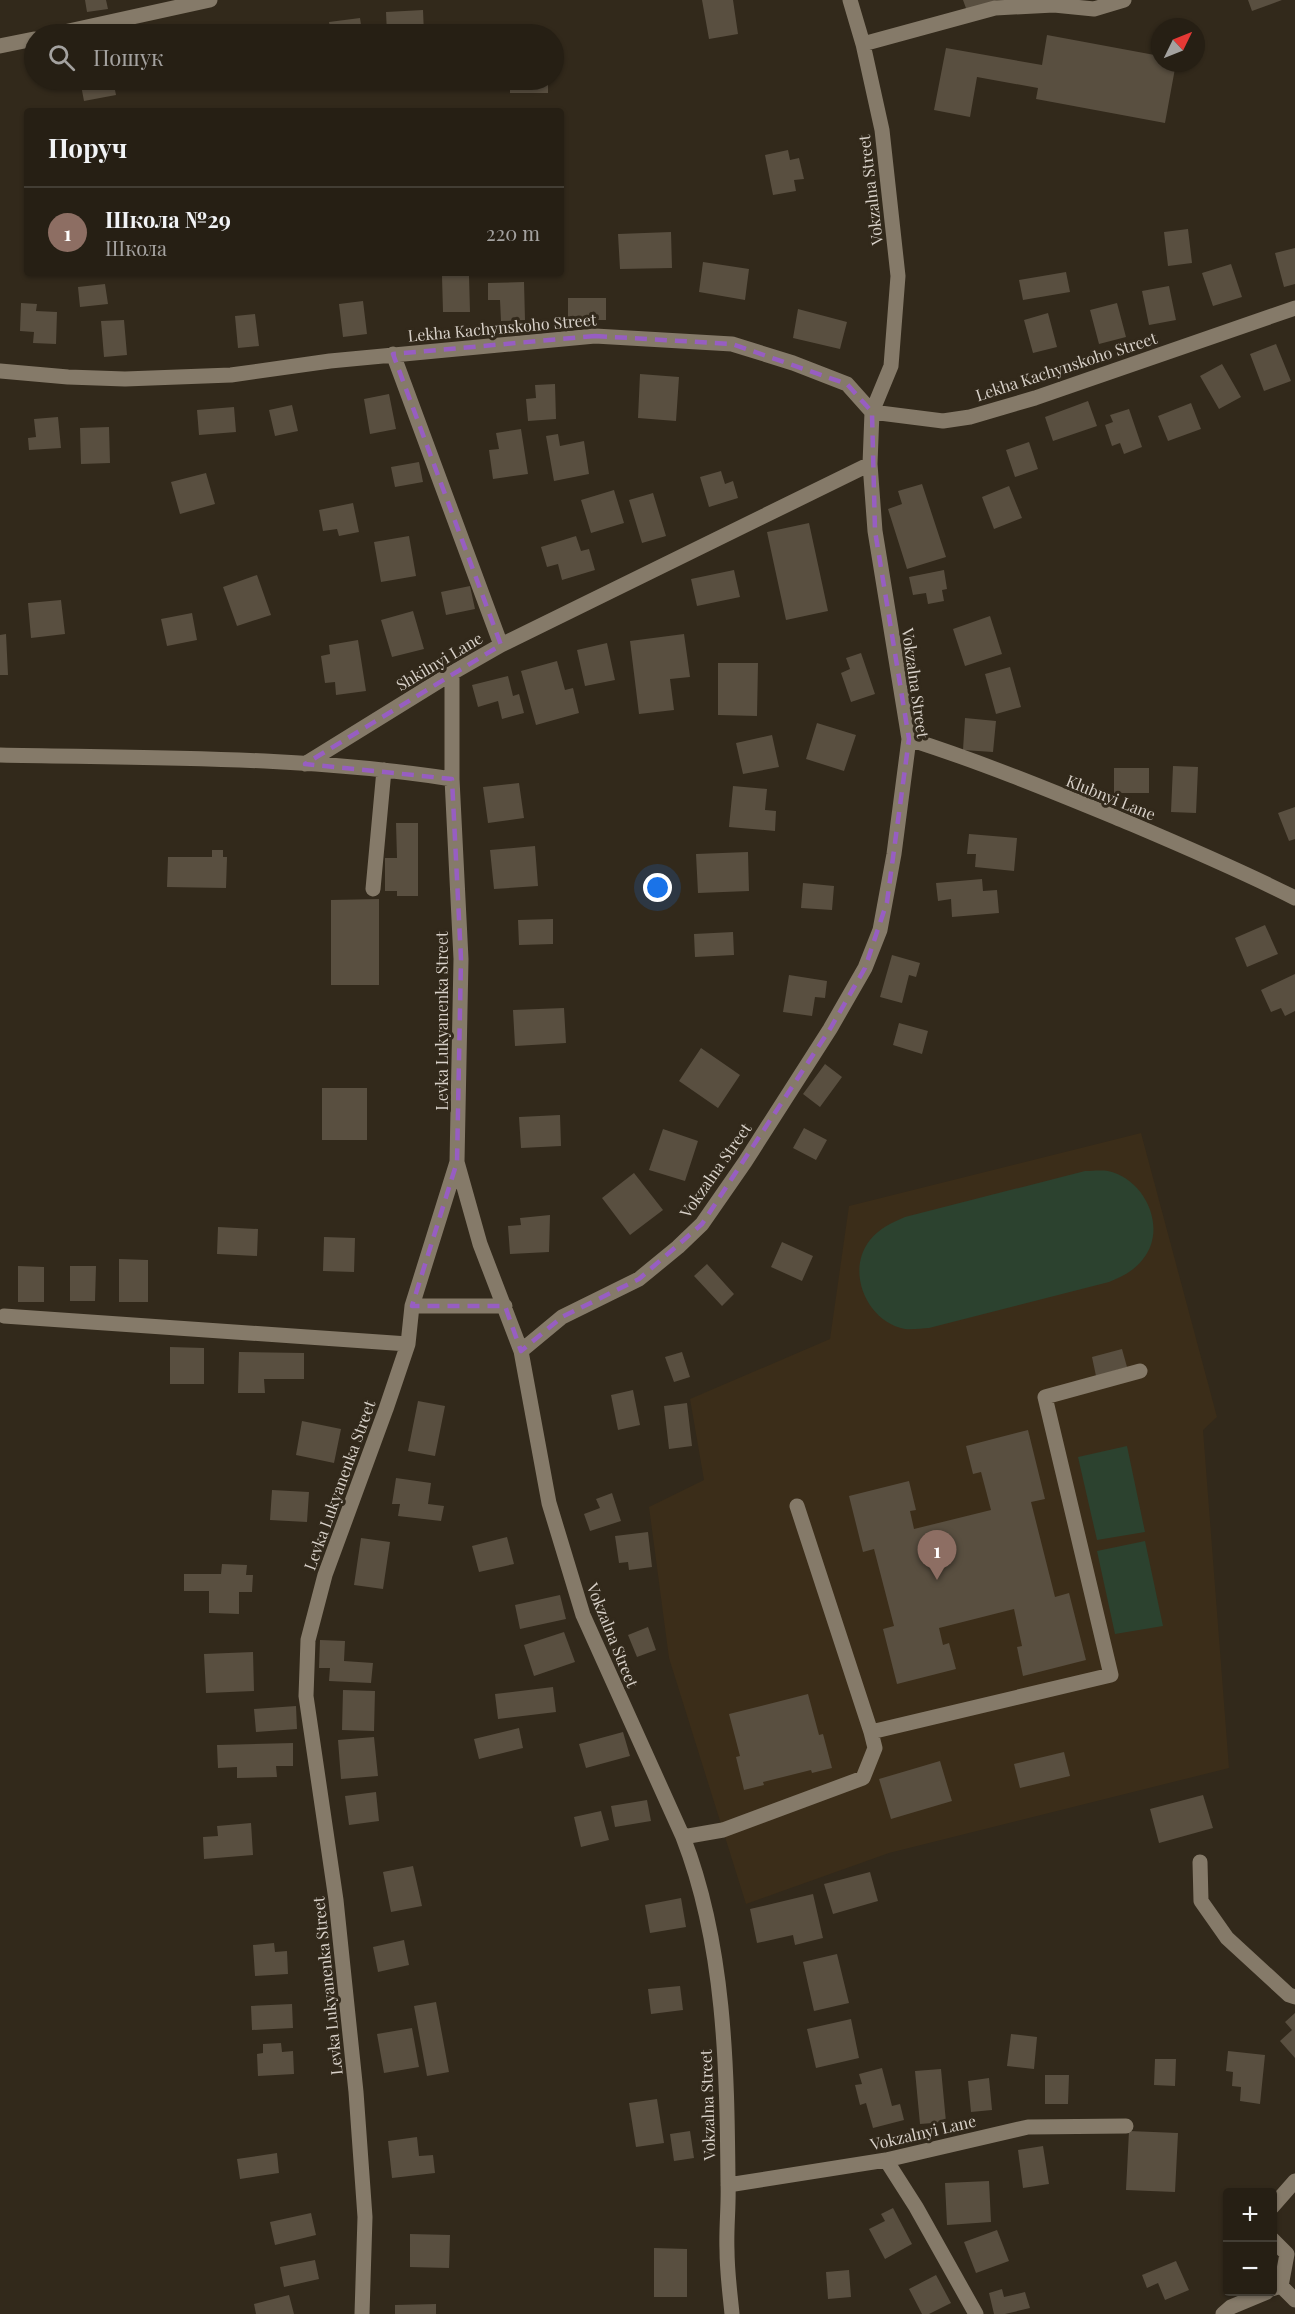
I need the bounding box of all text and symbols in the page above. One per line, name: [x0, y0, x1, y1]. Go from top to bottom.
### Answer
north arrow: [1151, 18, 1205, 72]
search box: [24, 24, 564, 90]
icon: search: [45, 41, 78, 74]
text: Пошук: [93, 42, 164, 72]
text: Поруч: [48, 130, 127, 165]
street label: Vokzalna Street: [853, 133, 887, 247]
text: Школа №29: [105, 204, 231, 234]
text: 1: [64, 219, 71, 246]
text: 220 m: [486, 219, 540, 246]
text: Школа: [105, 234, 167, 261]
street label: Lekha Kachynskoho Street: [407, 308, 598, 346]
street label: Lekha Kachynskoho Street: [973, 327, 1160, 405]
street label: Vokzalna Street: [898, 626, 934, 740]
street label: Shkilnyi Lane: [392, 627, 486, 695]
street label: Klubnyi Lane: [1063, 770, 1159, 824]
your location: [643, 873, 672, 902]
street label: Levka Lukyanenka Street: [431, 931, 452, 1111]
street label: Vokzalna Street: [674, 1118, 756, 1222]
street label: Levka Lukyanenka Street: [298, 1397, 380, 1573]
pin: 1: [918, 1530, 956, 1580]
street label: Vokzalna Street: [582, 1579, 644, 1691]
street label: Levka Lukyanenka Street: [307, 1895, 347, 2076]
street label: Vokzalna Street: [695, 2049, 719, 2162]
street label: Vokzalnyi Lane: [867, 2110, 978, 2155]
map controls: [1223, 2188, 1277, 2296]
button: +: [1223, 2188, 1277, 2242]
button: −: [1223, 2242, 1277, 2296]

